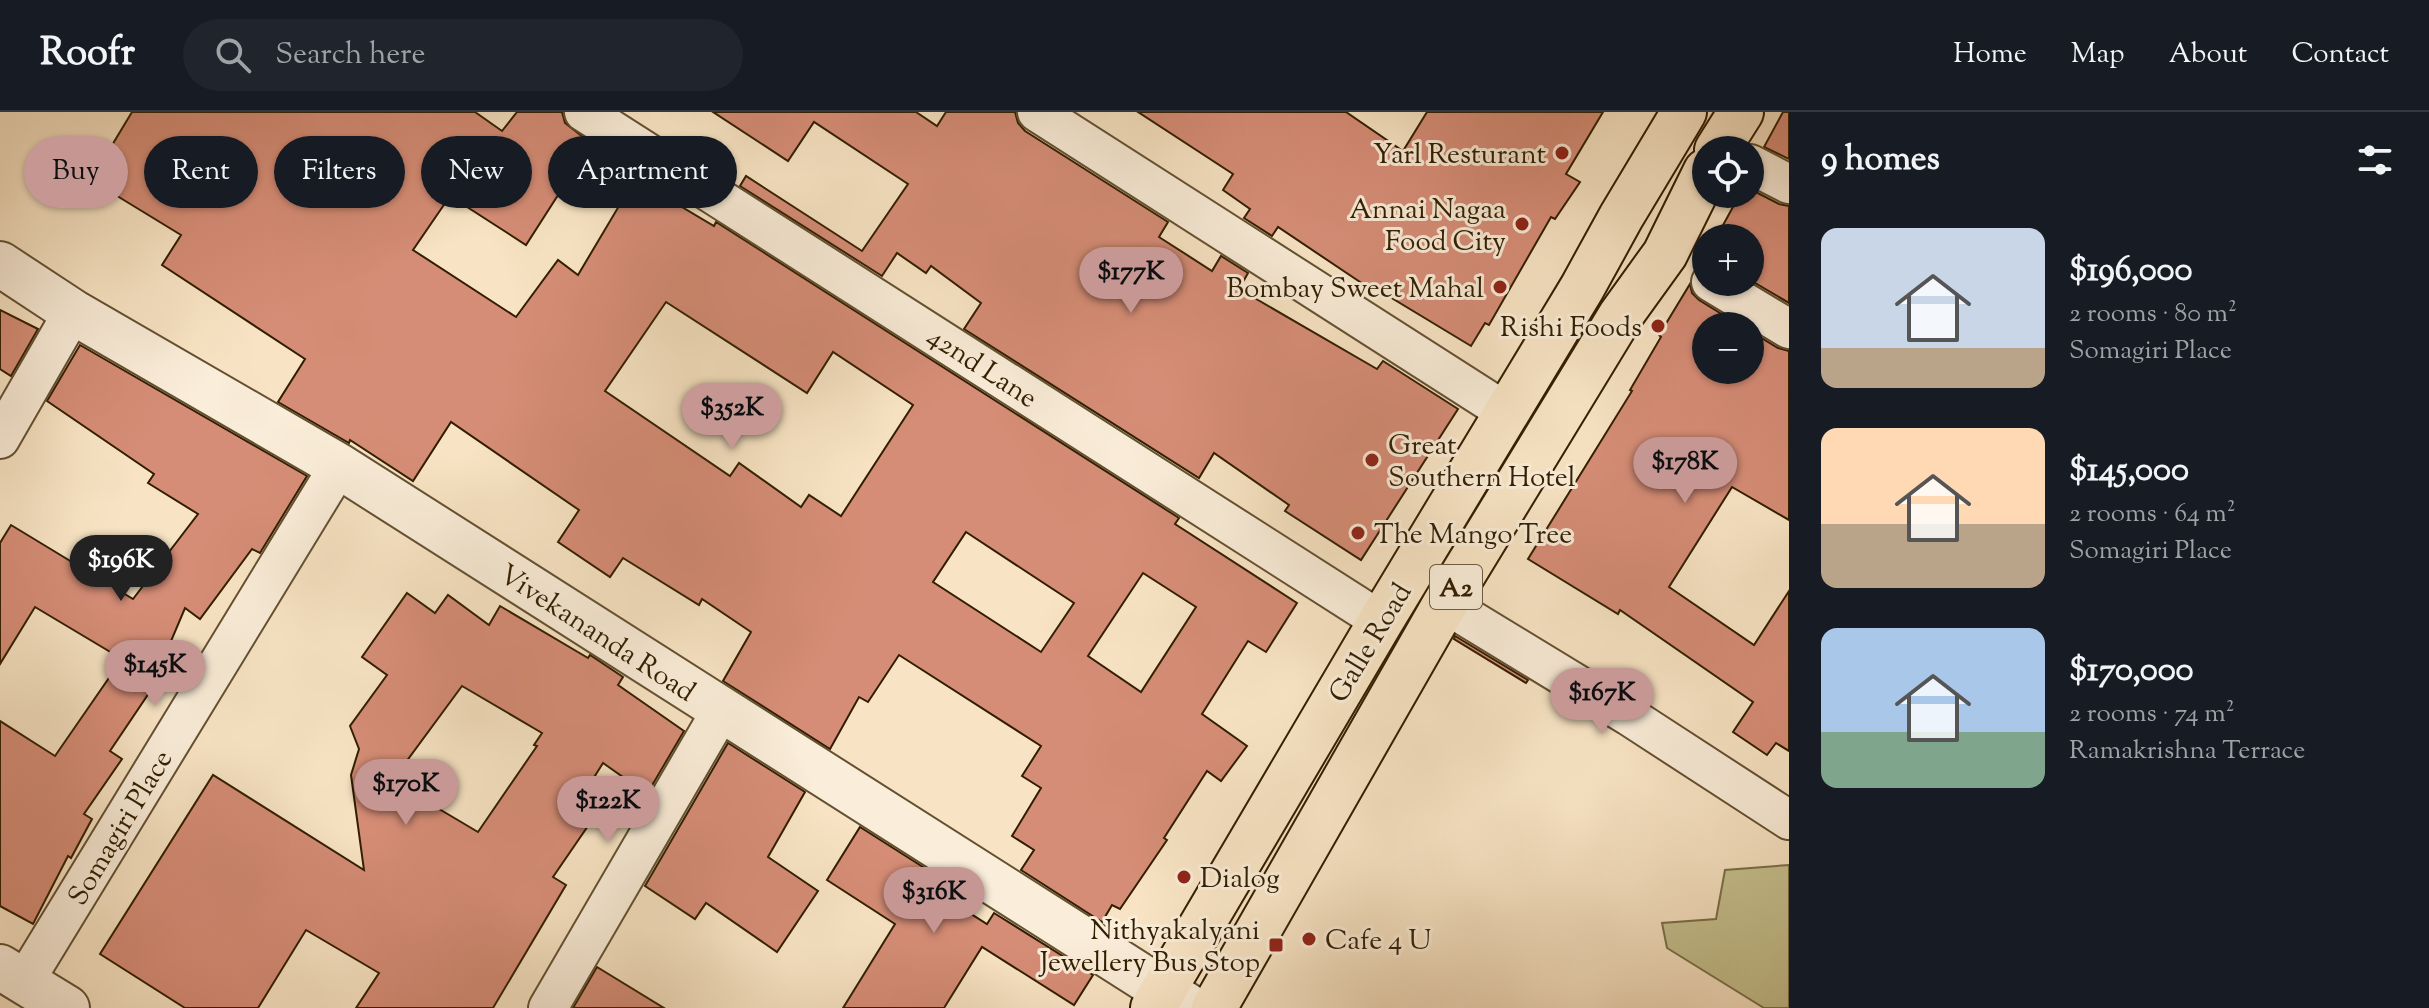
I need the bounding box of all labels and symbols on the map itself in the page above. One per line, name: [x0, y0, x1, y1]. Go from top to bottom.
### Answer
place label: Yarl Resturant: [1373, 136, 1546, 176]
marker: Yarl Resturant: [1553, 144, 1571, 162]
place label: Annai Nagaa Food City: [1349, 191, 1506, 263]
marker: Annai Nagaa Food City: [1513, 215, 1531, 233]
pin: $177K: [1075, 247, 1187, 315]
place label: Bombay Sweet Mahal: [1226, 270, 1484, 310]
marker: Bombay Sweet Mahal: [1491, 278, 1509, 296]
place label: Rishi Foods: [1500, 309, 1642, 349]
marker: Rishi Foods: [1649, 317, 1667, 335]
street label: 42nd Lane: [918, 318, 1044, 419]
pin: $352K: [676, 383, 788, 451]
place label: Great Southern Hotel: [1388, 427, 1576, 499]
pin: $178K: [1629, 437, 1741, 505]
marker: Great Southern Hotel: [1363, 451, 1381, 469]
place label: The Mango Tree: [1374, 516, 1572, 556]
marker: The Mango Tree: [1349, 524, 1367, 542]
pin: $196K: [65, 535, 177, 603]
street label: Vivekananda Road: [490, 556, 703, 713]
road number: A2: [1430, 565, 1482, 609]
street label: Galle Road: [1320, 576, 1423, 711]
pin: $145K: [99, 640, 211, 708]
pin: $167K: [1546, 668, 1658, 736]
street label: Somagiri Place: [59, 743, 184, 914]
pin: $170K: [350, 759, 462, 827]
pin: $122K: [552, 776, 664, 844]
place label: Dialog: [1200, 860, 1280, 900]
pin: $316K: [878, 867, 990, 935]
marker: Dialog: [1175, 868, 1193, 886]
place label: Nithyakalyani Jewellery Bus Stop: [1038, 912, 1260, 984]
place label: Cafe 4 U: [1325, 922, 1431, 962]
marker: Cafe 4 U: [1300, 930, 1318, 948]
marker: Nithyakalyani Jewellery Bus Stop: [1267, 936, 1285, 954]

